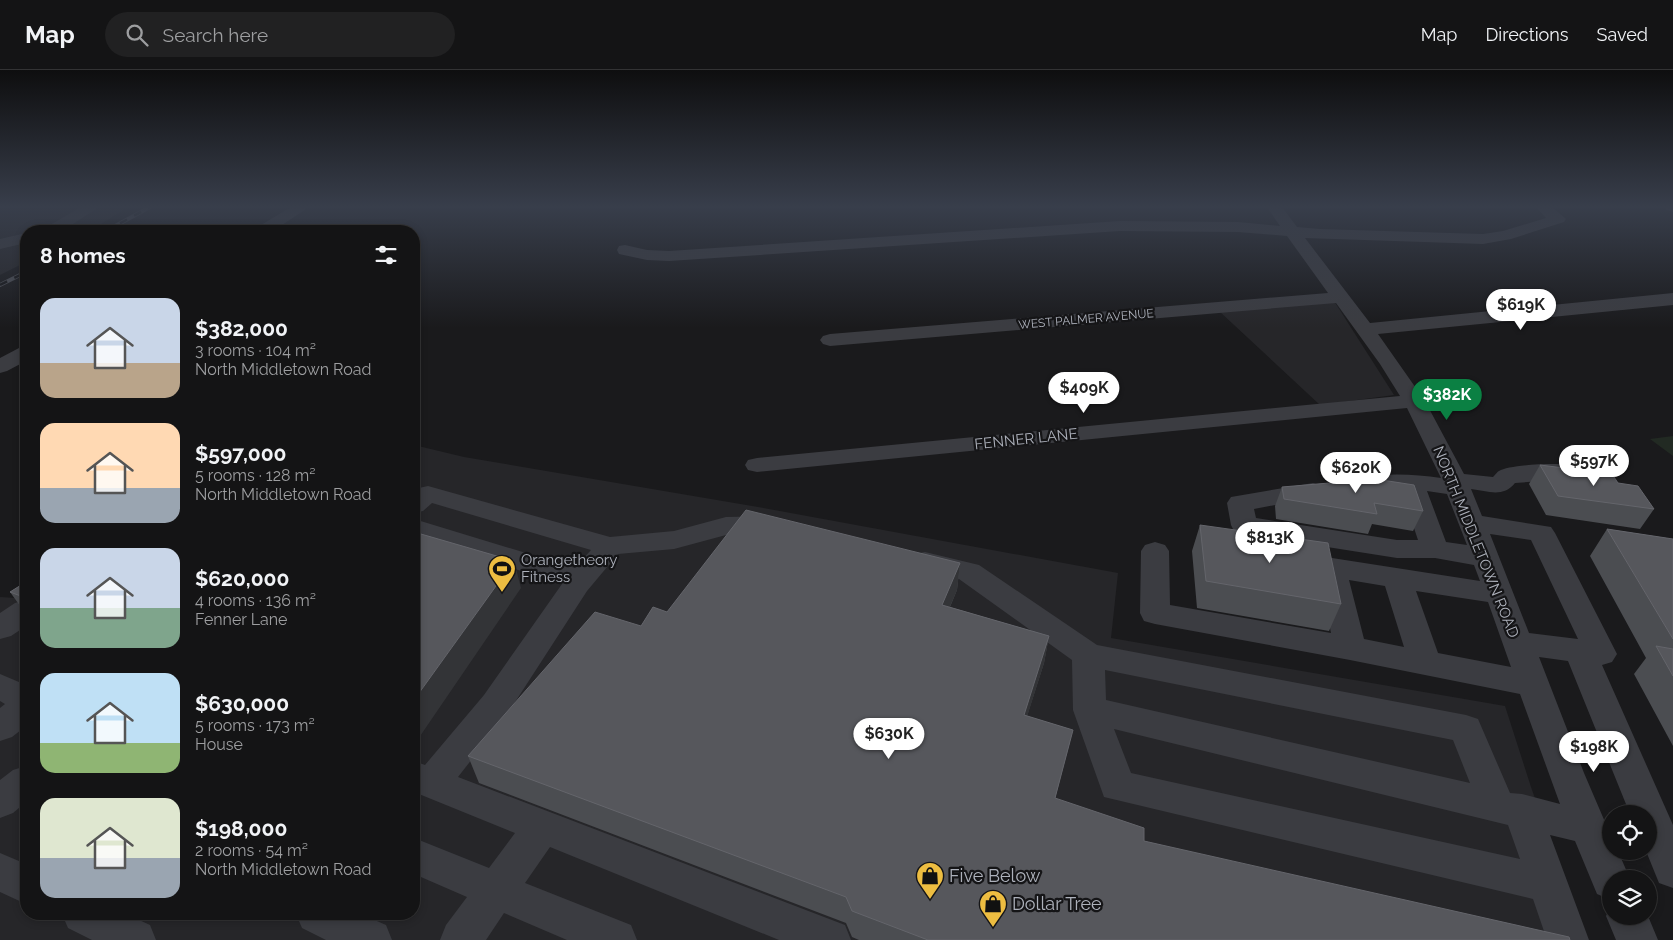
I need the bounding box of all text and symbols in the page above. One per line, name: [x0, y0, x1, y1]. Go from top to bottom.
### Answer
search box: [105, 12, 455, 57]
text: Map: [25, 20, 75, 49]
icon: search: [123, 21, 151, 49]
text: Search here: [163, 24, 268, 46]
text: Map: [1421, 24, 1457, 45]
text: Directions: [1485, 24, 1569, 45]
text: Saved: [1597, 24, 1648, 45]
icon: filters: [372, 241, 400, 269]
text: 8 homes: [40, 243, 126, 268]
pin: $619K: [1486, 288, 1556, 331]
text: $619K: [1497, 295, 1545, 314]
street label: WEST PALMER AVENUE: [1018, 306, 1154, 332]
text: $382,000: [195, 316, 288, 341]
icon: home: [80, 318, 140, 378]
text: 3 rooms · 104 m²: [195, 341, 316, 360]
text: North Middletown Road: [195, 360, 371, 379]
pin: $409K: [1049, 372, 1119, 414]
text: $409K: [1059, 378, 1109, 397]
pin: $382K: [1412, 378, 1482, 421]
text: $382K: [1423, 385, 1471, 404]
street label: FENNER LANE: [974, 425, 1078, 453]
text: $597,000: [195, 441, 287, 466]
icon: home: [80, 443, 140, 503]
street label: NORTH MIDDLETOWN ROAD: [1429, 444, 1523, 641]
pin: $597K: [1559, 444, 1629, 487]
text: $597K: [1570, 451, 1618, 470]
pin: $620K: [1321, 452, 1391, 494]
text: $620K: [1331, 458, 1381, 477]
text: 5 rooms · 128 m²: [195, 466, 315, 485]
text: North Middletown Road: [195, 485, 371, 504]
pin: $813K: [1235, 522, 1305, 564]
text: $813K: [1246, 528, 1294, 547]
place label: Orangetheory Fitness: [521, 551, 617, 586]
sports icon: Orangetheory Fitness: [487, 554, 517, 593]
text: $620,000: [195, 566, 289, 591]
icon: home: [80, 568, 140, 628]
text: 4 rooms · 136 m²: [195, 591, 316, 610]
text: Fenner Lane: [195, 610, 287, 629]
text: $630,000: [195, 691, 289, 716]
icon: home: [80, 693, 140, 753]
text: 5 rooms · 173 m²: [195, 716, 315, 735]
pin: $630K: [854, 718, 924, 760]
text: $630K: [864, 724, 914, 743]
pin: $198K: [1559, 730, 1629, 773]
text: House: [195, 735, 243, 754]
text: $198K: [1570, 737, 1618, 756]
map controls: [1602, 805, 1657, 925]
button: locate: [1602, 805, 1657, 860]
text: $198,000: [195, 816, 287, 841]
icon: home: [80, 818, 140, 878]
text: 2 rooms · 54 m²: [195, 841, 308, 860]
text: North Middletown Road: [195, 860, 371, 879]
shop icon: Five Below: [915, 861, 945, 900]
place label: Five Below: [949, 865, 1041, 886]
button: layers: [1602, 870, 1657, 925]
shop icon: Dollar Tree: [978, 889, 1008, 928]
place label: Dollar Tree: [1012, 893, 1102, 914]

